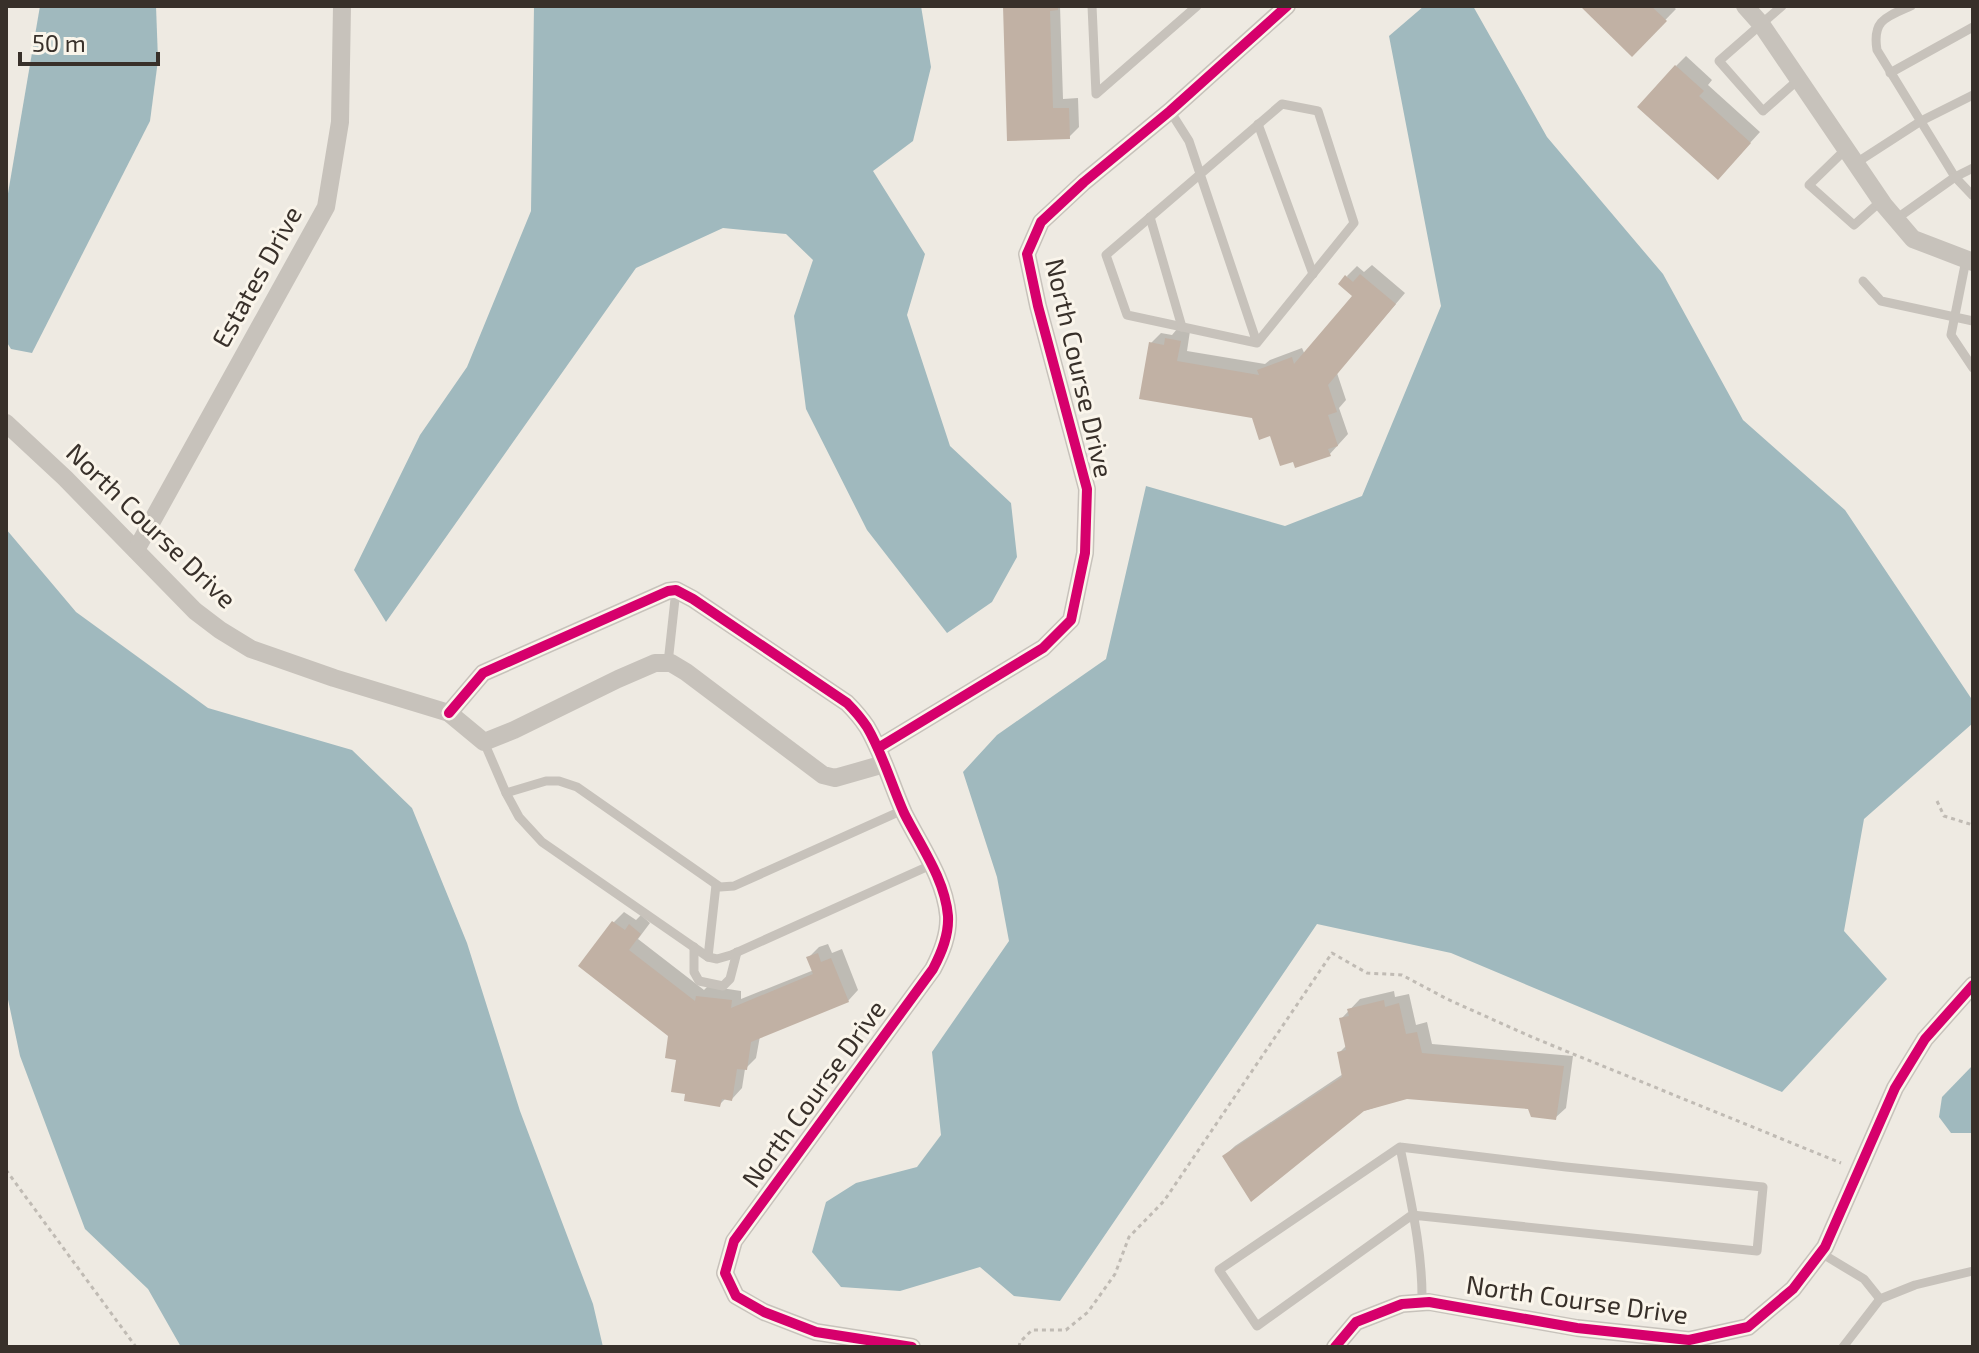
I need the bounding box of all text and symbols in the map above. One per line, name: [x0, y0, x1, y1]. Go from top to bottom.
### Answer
scale bar: [20, 16, 158, 66]
text: 50 m: [32, 28, 86, 57]
street label: Estates Drive: [204, 200, 307, 352]
street label: North Course Drive: [1040, 255, 1121, 480]
street label: North Course Drive: [61, 436, 243, 614]
street label: North Course Drive: [734, 993, 891, 1193]
street label: North Course Drive: [1464, 1268, 1690, 1329]

